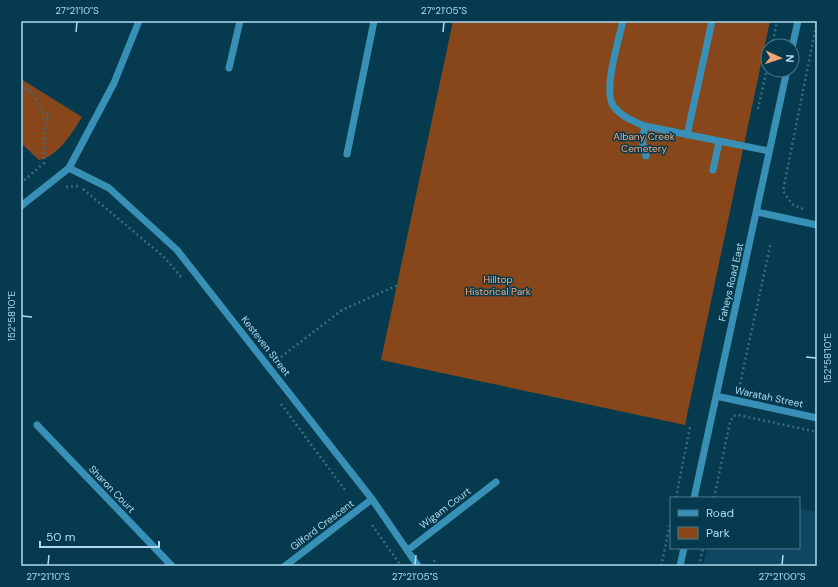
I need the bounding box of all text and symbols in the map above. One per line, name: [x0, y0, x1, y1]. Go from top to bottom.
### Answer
text: 27°21'10"S: [55, 4, 99, 17]
text: 27°21'05"S: [421, 4, 467, 17]
north arrow: [760, 38, 800, 78]
text: N: [783, 54, 797, 63]
park label: Albany Creek Cemetery: [613, 130, 675, 155]
street label: Faheys Road East: [716, 241, 746, 323]
park label: Hilltop Historical Park: [465, 273, 531, 298]
text: 152°58'10"E: [5, 290, 18, 341]
street label: Kesteven Street: [238, 313, 294, 379]
text: 152°58'10"E: [821, 332, 834, 383]
street label: Waratah Street: [734, 383, 805, 411]
street label: Sharon Court: [86, 462, 138, 516]
street label: Wigam Court: [417, 484, 473, 532]
street label: Gilford Crescent: [288, 497, 356, 553]
legend: [670, 497, 800, 549]
text: Road: [706, 505, 734, 521]
scale bar: [40, 523, 159, 549]
text: Park: [706, 525, 730, 541]
text: 50 m: [46, 529, 75, 545]
text: 27°21'10"S: [26, 570, 70, 583]
text: 27°21'05"S: [392, 570, 438, 583]
text: 27°21'00"S: [758, 570, 806, 583]

